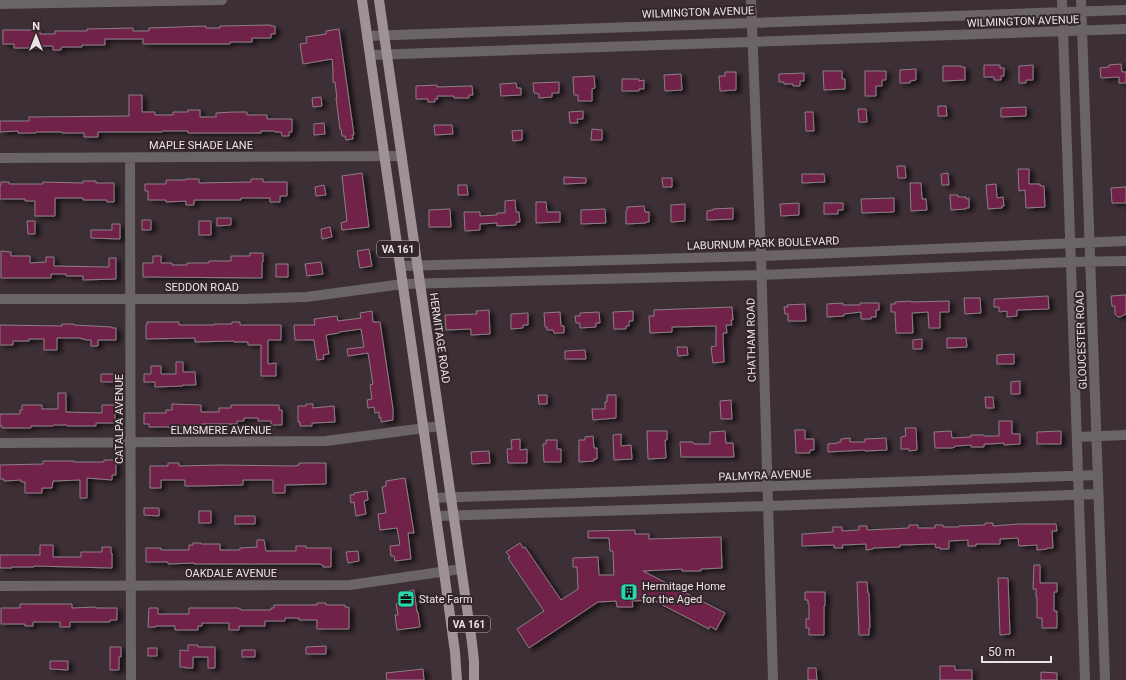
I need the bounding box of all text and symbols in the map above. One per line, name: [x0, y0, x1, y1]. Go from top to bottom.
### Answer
street label: WILMINGTON AVENUE: [642, 4, 754, 21]
street label: WILMINGTON AVENUE: [967, 13, 1079, 30]
north arrow: [16, 16, 56, 56]
text: N: [32, 20, 40, 33]
street label: MAPLE SHADE LANE: [149, 139, 253, 152]
street label: LABURNUM PARK BOULEVARD: [687, 234, 839, 253]
road number: VA 161: [377, 241, 419, 257]
street label: SEDDON ROAD: [165, 281, 239, 294]
street label: GLOUCESTER ROAD: [1073, 290, 1090, 390]
street label: HERMITAGE ROAD: [427, 292, 452, 384]
street label: CHATHAM ROAD: [744, 298, 759, 382]
street label: CATALPA AVENUE: [113, 374, 126, 464]
street label: ELMSMERE AVENUE: [170, 424, 272, 437]
street label: PALMYRA AVENUE: [718, 467, 812, 484]
street label: OAKDALE AVENUE: [185, 567, 277, 580]
place label: Hermitage Home for the Aged: [642, 580, 726, 606]
building icon: Hermitage Home for the Aged: [619, 582, 639, 602]
office icon: State Farm: [396, 589, 416, 609]
place label: State Farm: [419, 593, 473, 606]
road number: VA 161: [448, 616, 490, 632]
scale bar: [982, 638, 1051, 664]
text: 50 m: [988, 645, 1015, 659]

